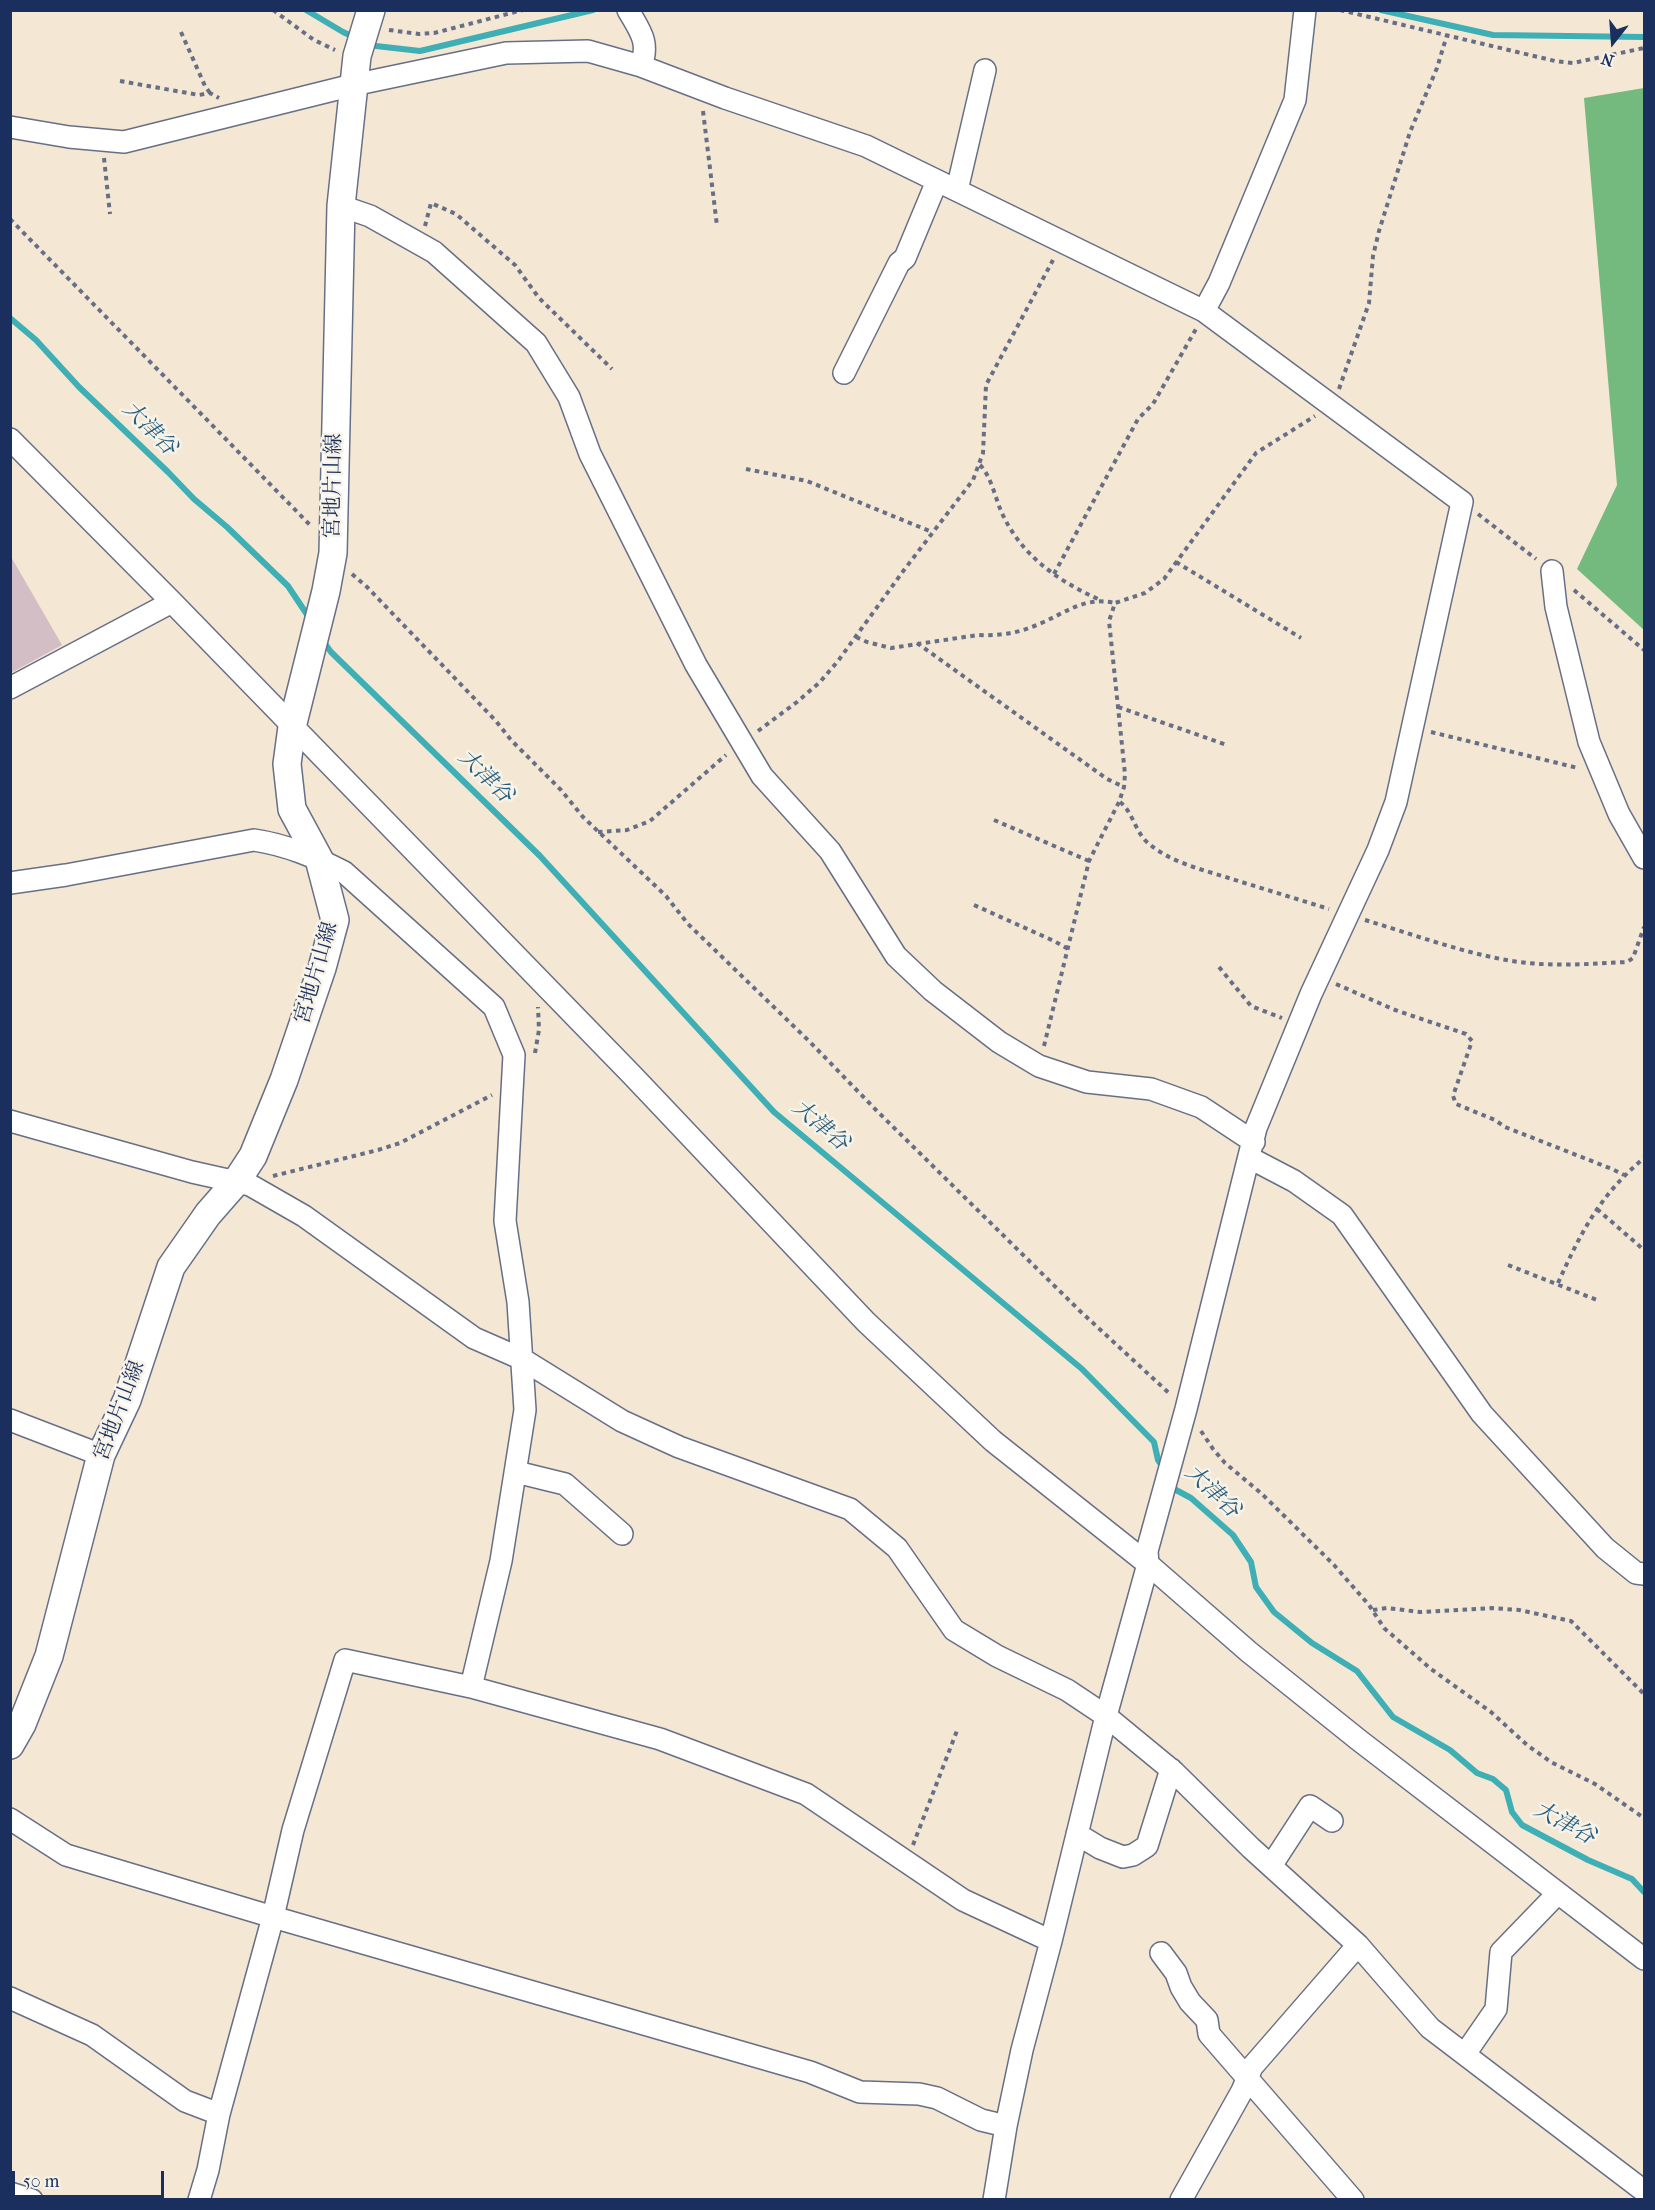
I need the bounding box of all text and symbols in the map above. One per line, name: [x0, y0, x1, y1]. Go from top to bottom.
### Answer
north arrow: [1583, 12, 1643, 72]
text: N: [1599, 49, 1616, 71]
water label: 大津谷: [116, 396, 182, 462]
street label: 宮地片山線: [320, 433, 348, 539]
water label: 大津谷: [452, 745, 518, 809]
street label: 宮地片山線: [290, 919, 344, 1027]
water label: 大津谷: [786, 1095, 854, 1157]
street label: 宮地片山線: [89, 1357, 151, 1465]
water label: 大津谷: [1179, 1460, 1245, 1524]
water label: 大津谷: [1529, 1797, 1599, 1851]
scale bar: [15, 2159, 166, 2197]
text: 50 m: [23, 2171, 59, 2192]

